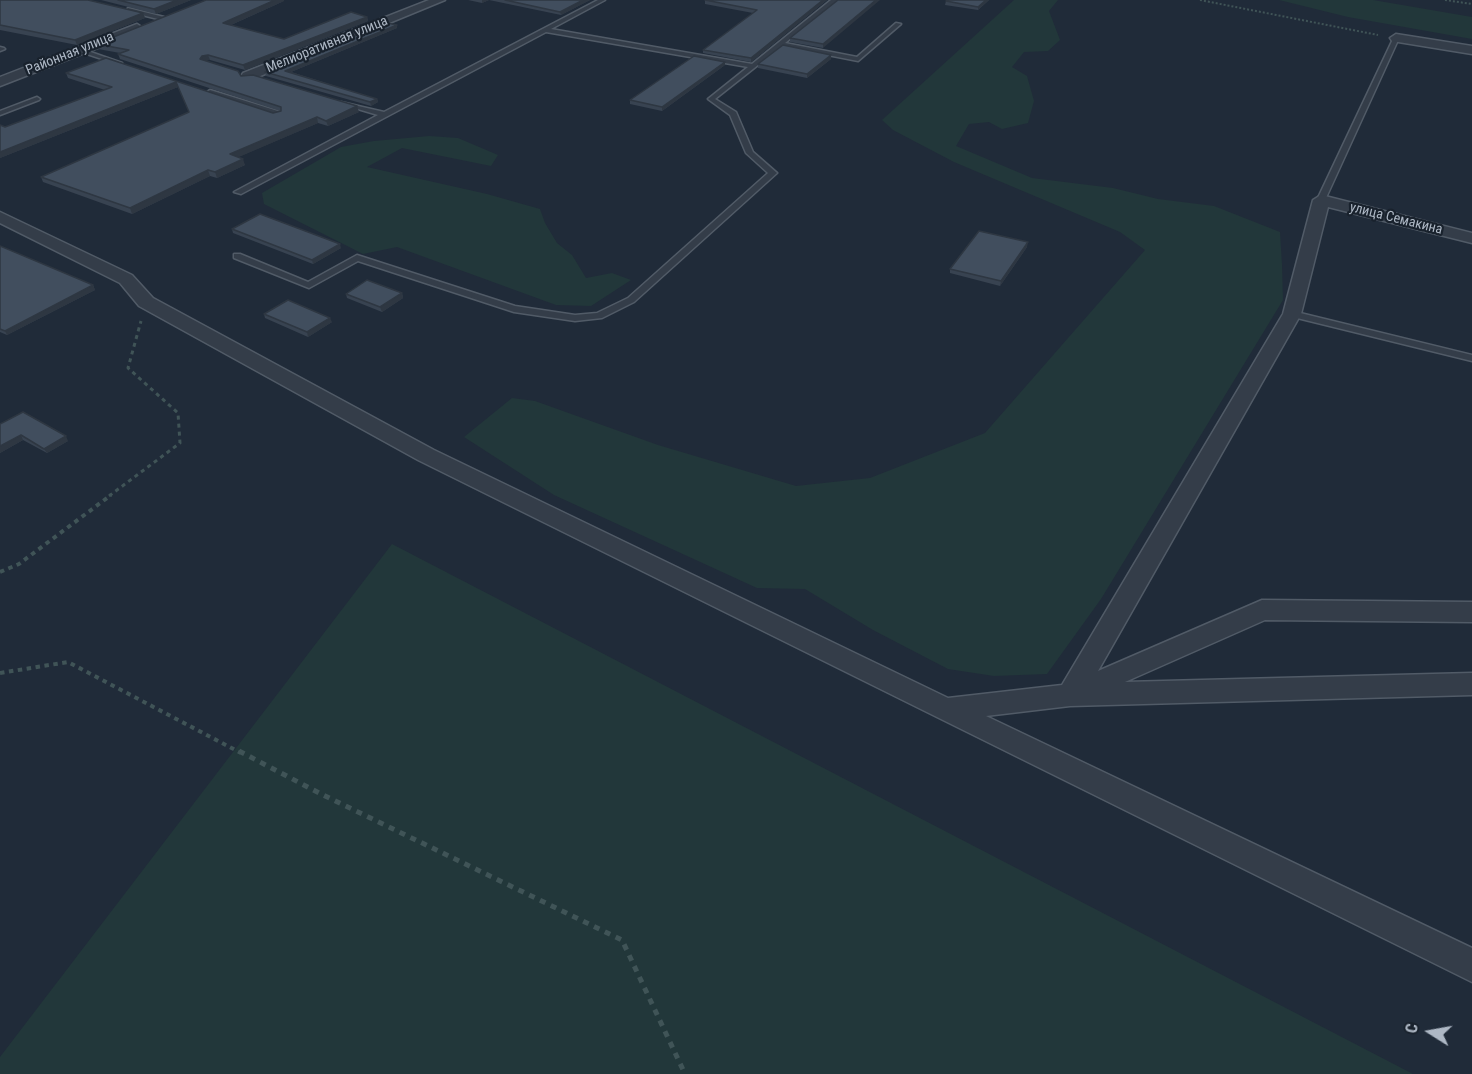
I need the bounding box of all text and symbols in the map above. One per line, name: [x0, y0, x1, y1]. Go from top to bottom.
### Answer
street label: Мелиоративная улица: [264, 13, 390, 77]
street label: Районная улица: [24, 29, 116, 79]
street label: улица Семакина: [1348, 199, 1444, 239]
north arrow: [1400, 1002, 1460, 1062]
text: С: [1402, 1022, 1422, 1035]

